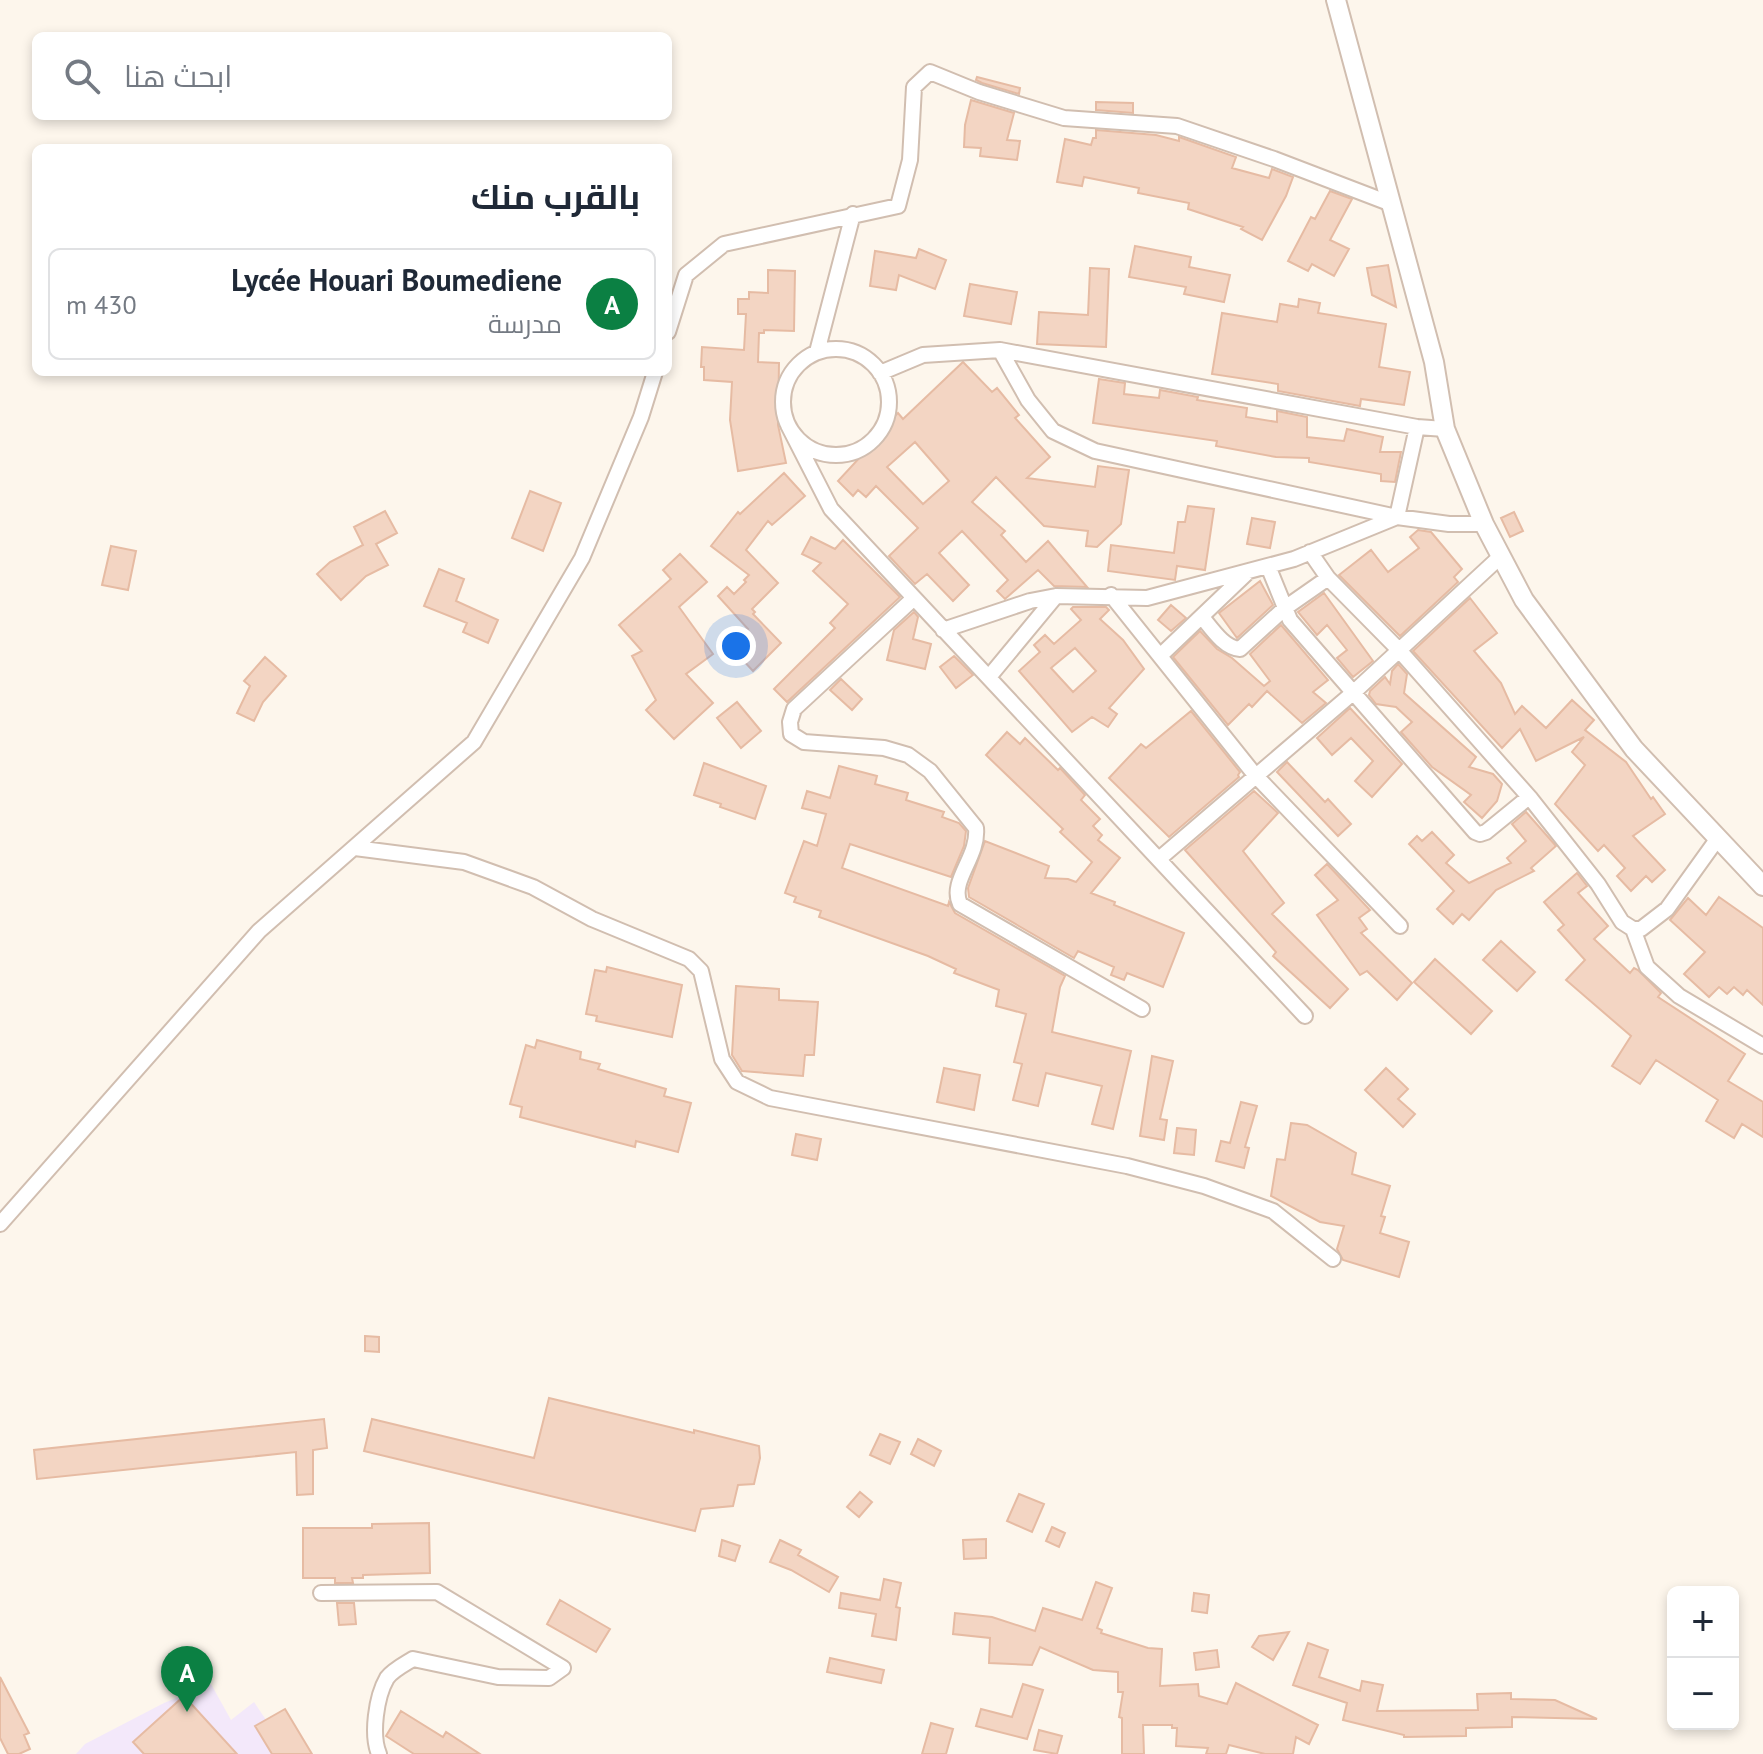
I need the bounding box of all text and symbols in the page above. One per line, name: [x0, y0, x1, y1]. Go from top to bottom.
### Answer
search box: [32, 32, 672, 120]
icon: search: [60, 54, 104, 98]
text: ابحث هنا: [124, 56, 232, 95]
text: بالقرب منك: [471, 174, 640, 218]
text: Lycée Houari Boumediene: [231, 260, 562, 299]
text: 430 m: [66, 288, 137, 321]
text: A: [604, 288, 620, 321]
text: مدرسة: [488, 307, 562, 340]
your location: [716, 626, 756, 666]
map controls: [1667, 1586, 1739, 1730]
button: +: [1667, 1586, 1739, 1658]
pin: A: [161, 1646, 213, 1712]
button: −: [1667, 1658, 1739, 1730]

